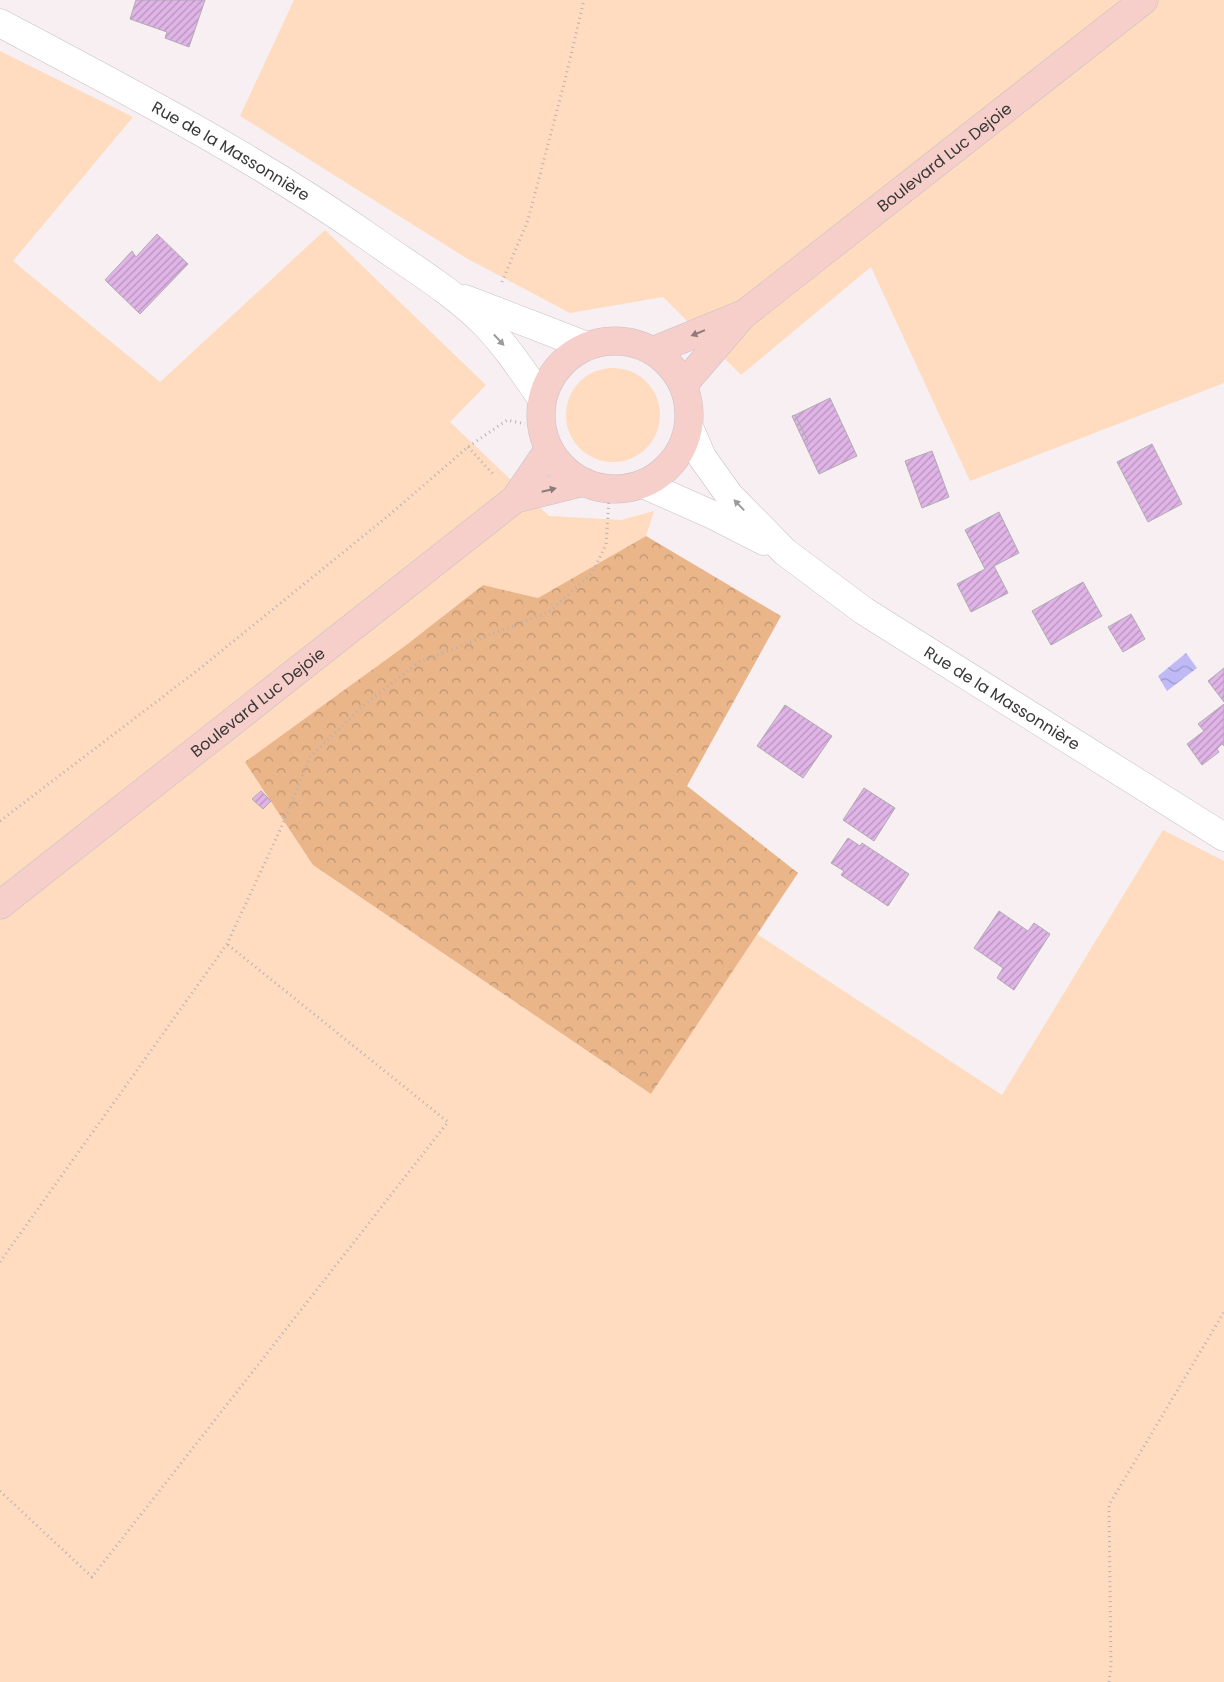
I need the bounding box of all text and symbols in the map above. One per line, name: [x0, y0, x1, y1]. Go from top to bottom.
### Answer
street label: Rue de la Massonnière: [148, 95, 315, 206]
street label: Boulevard Luc Dejoie: [872, 97, 1016, 217]
one-way arrow: [690, 329, 705, 337]
one-way arrow: [493, 333, 505, 345]
one-way arrow: [542, 486, 557, 494]
one-way arrow: [733, 499, 745, 511]
street label: Rue de la Massonnière: [920, 640, 1085, 755]
street label: Boulevard Luc Dejoie: [185, 642, 330, 762]

